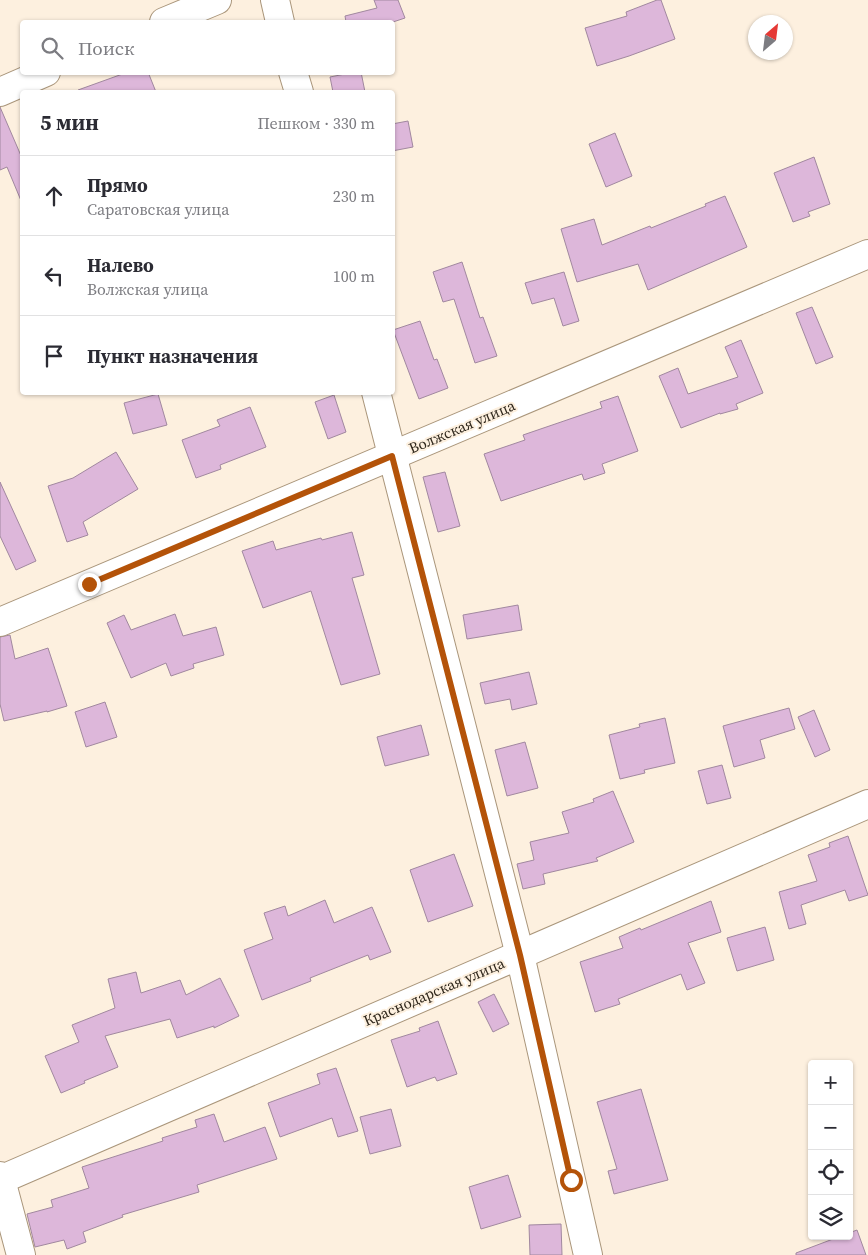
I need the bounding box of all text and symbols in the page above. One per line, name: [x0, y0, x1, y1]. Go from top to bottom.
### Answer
north arrow: [748, 15, 793, 60]
search box: [20, 20, 395, 75]
icon: search: [38, 34, 66, 62]
text: Поиск: [78, 35, 135, 61]
text: 5 мин: [40, 108, 99, 137]
text: Пешком · 330 m: [257, 112, 375, 134]
text: Прямо: [87, 172, 148, 198]
icon: ahead: [40, 182, 68, 210]
text: 230 m: [333, 185, 375, 207]
text: Саратовская улица: [87, 198, 229, 220]
text: Налево: [87, 252, 154, 278]
icon: left: [40, 262, 68, 290]
text: 100 m: [333, 265, 375, 287]
text: Волжская улица: [87, 278, 208, 300]
icon: arrive: [40, 342, 68, 370]
text: Пункт назначения: [87, 343, 258, 369]
street label: Волжская улица: [405, 394, 519, 458]
route end: [78, 573, 101, 596]
street label: Краснодарская улица: [360, 952, 508, 1031]
map controls: [808, 1060, 853, 1240]
button: +: [808, 1060, 853, 1105]
button: −: [808, 1105, 853, 1150]
button: locate: [808, 1150, 853, 1195]
route start: [560, 1169, 583, 1192]
button: layers: [808, 1195, 853, 1240]

